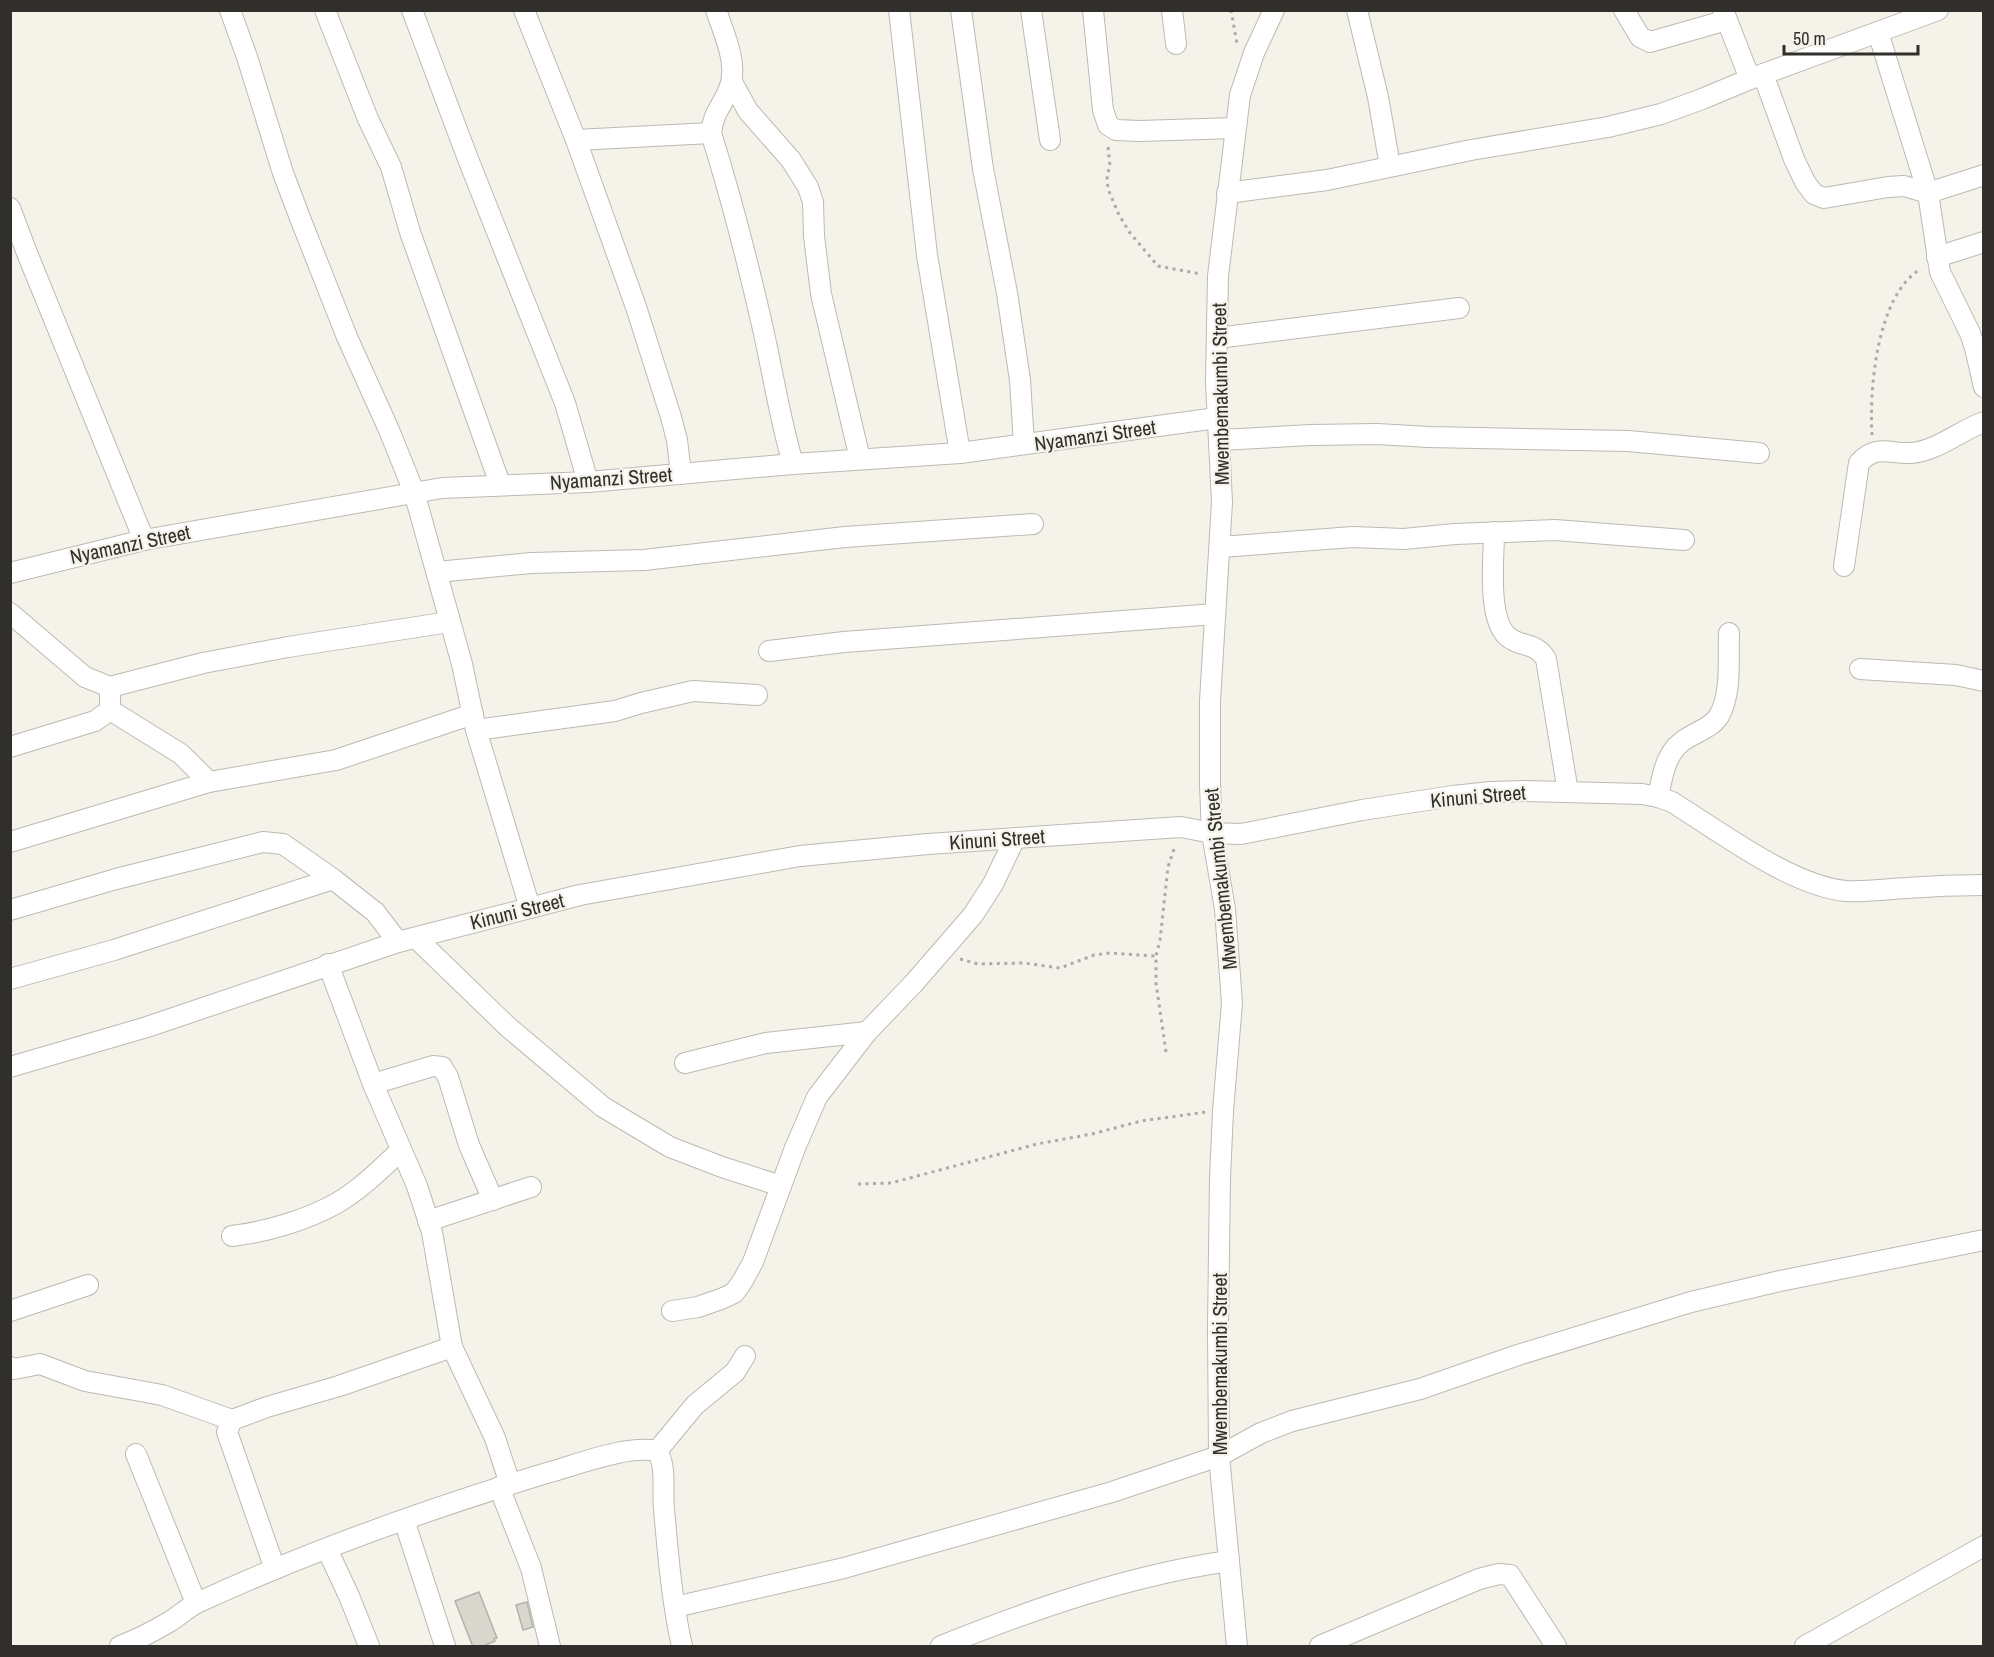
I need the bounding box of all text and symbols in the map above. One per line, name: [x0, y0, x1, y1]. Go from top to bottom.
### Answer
scale bar: [1784, 18, 1918, 56]
text: 50 m: [1793, 26, 1826, 51]
street label: Mwembemakumbi Street: [1205, 302, 1235, 485]
street label: Nyamanzi Street: [1033, 413, 1158, 457]
street label: Nyamanzi Street: [549, 460, 673, 496]
street label: Nyamanzi Street: [67, 518, 193, 570]
street label: Kinuni Street: [1429, 778, 1527, 814]
street label: Mwembemakumbi Street: [1197, 787, 1243, 971]
street label: Kinuni Street: [948, 822, 1046, 856]
street label: Kinuni Street: [467, 886, 567, 936]
street label: Mwembemakumbi Street: [1206, 1272, 1233, 1455]

